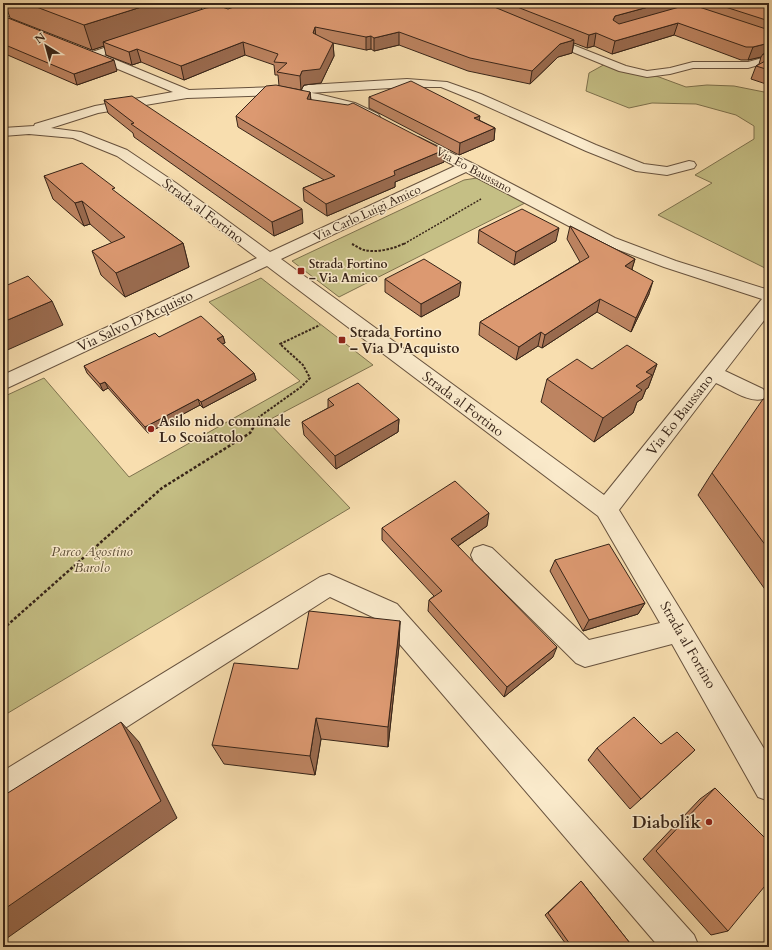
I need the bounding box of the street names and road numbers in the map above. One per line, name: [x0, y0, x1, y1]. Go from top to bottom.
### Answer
street label: Via Eo Baussano: [433, 143, 515, 197]
street label: Strada al Fortino: [158, 174, 248, 248]
street label: Via Carlo Luigi Amico: [311, 181, 424, 245]
street label: Via Salvo D'Acquisto: [74, 286, 196, 356]
street label: Strada al Fortino: [418, 367, 508, 441]
street label: Via Eo Baussano: [642, 370, 718, 460]
street label: Strada al Fortino: [655, 598, 721, 692]

